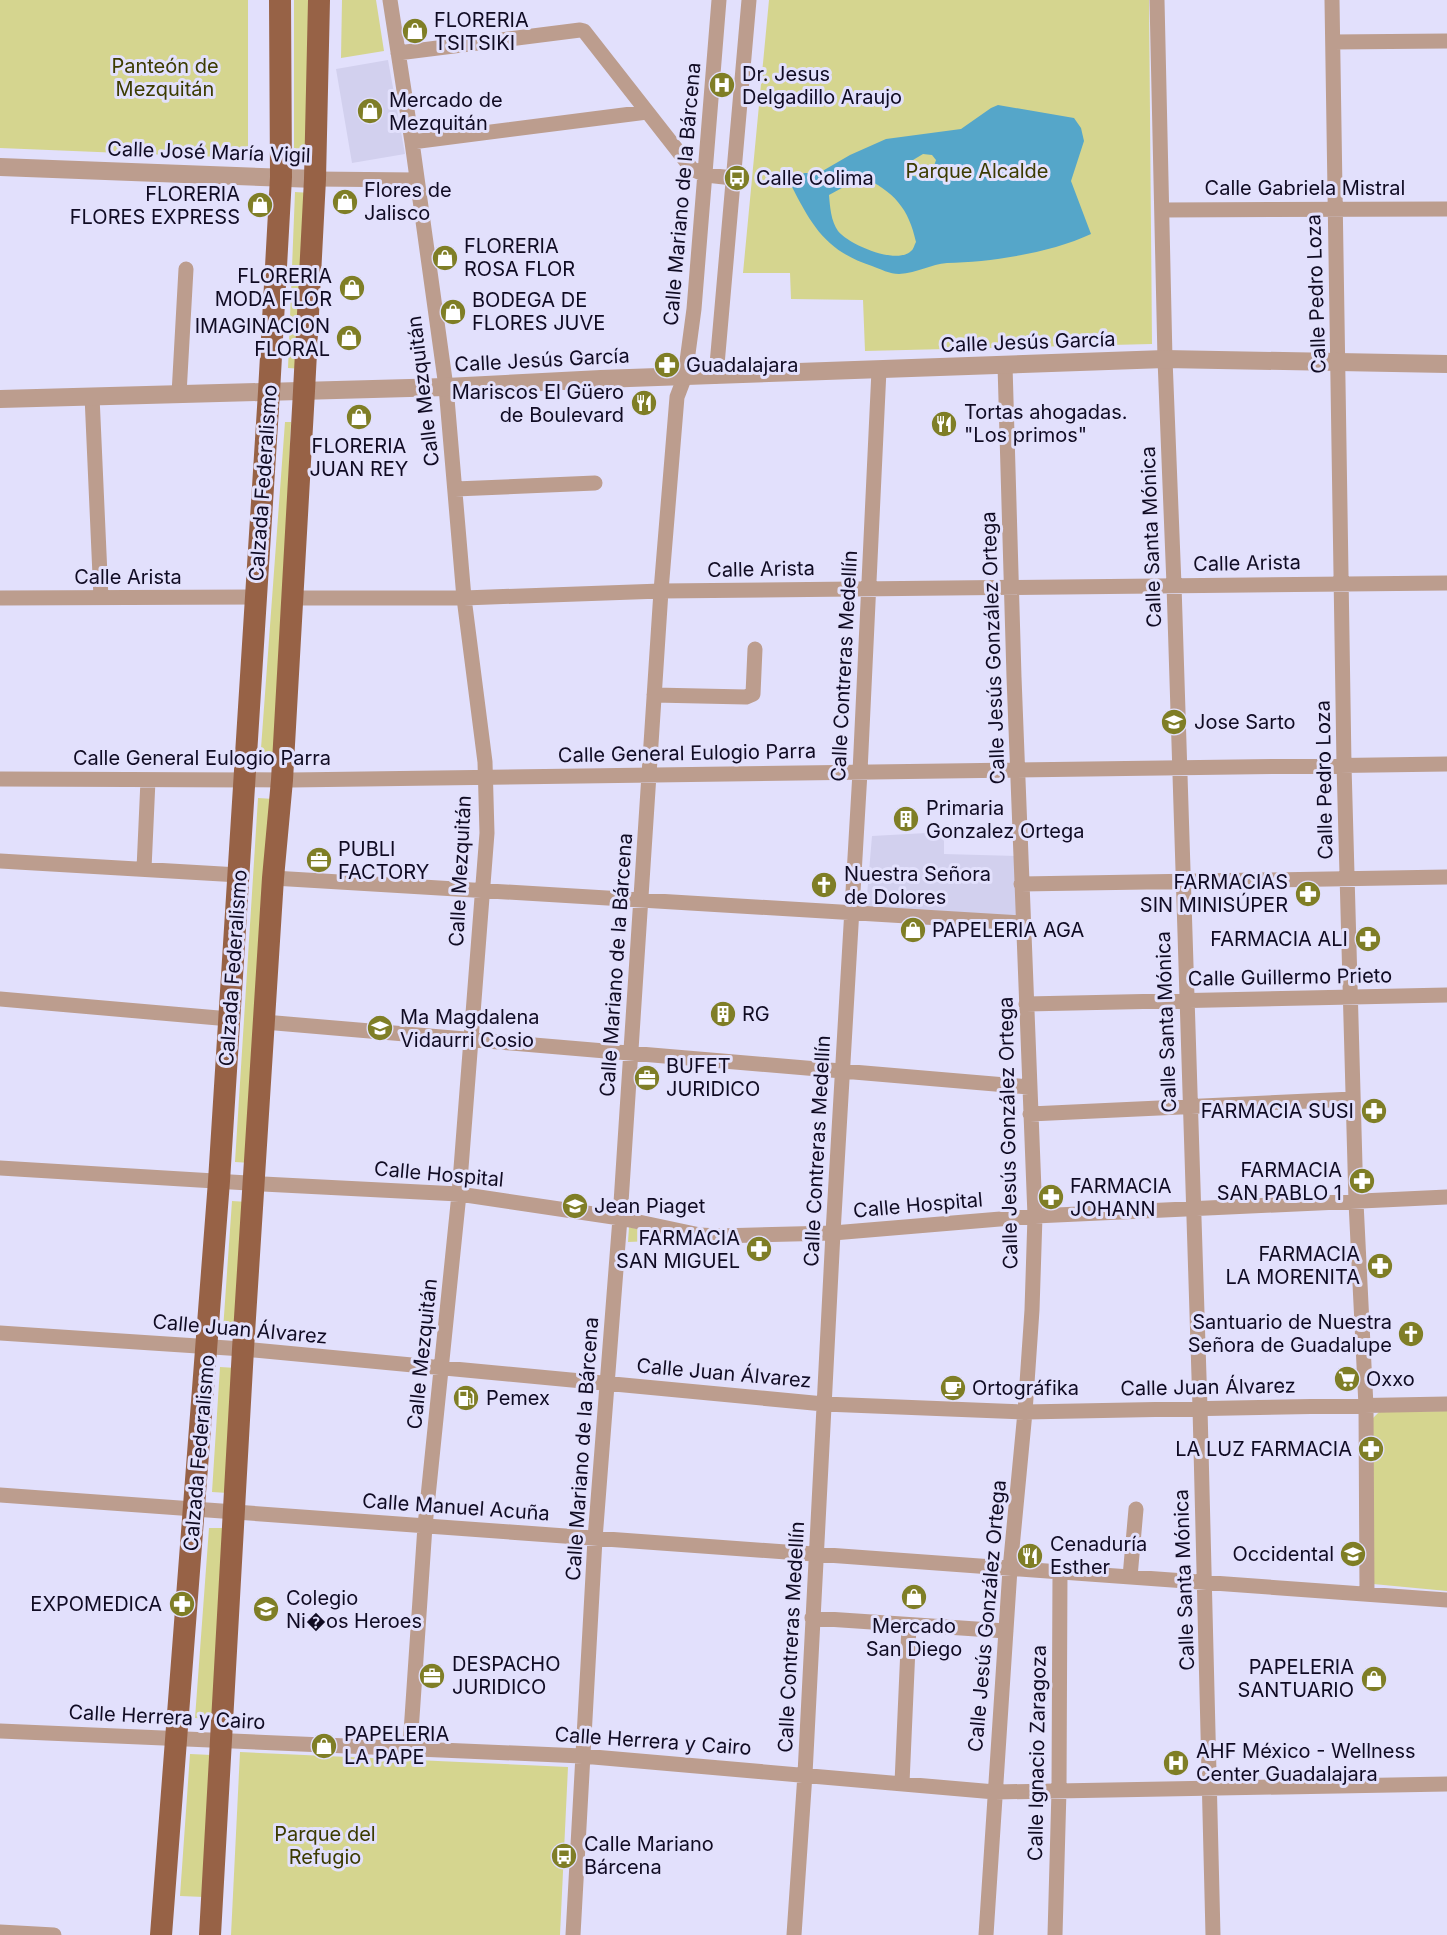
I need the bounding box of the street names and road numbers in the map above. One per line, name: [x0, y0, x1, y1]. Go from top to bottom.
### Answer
street label: Calle Mariano de la Bárcena: [659, 61, 705, 327]
street label: Calle José María Vigil: [107, 136, 311, 168]
street label: Calle Gabriela Mistral: [1205, 176, 1405, 200]
street label: Calle Pedro Loza: [1301, 214, 1331, 374]
street label: Calle Mezquitán: [402, 314, 444, 468]
street label: Calle Jesús García: [940, 327, 1116, 357]
street label: Calle Jesús García: [454, 343, 630, 377]
street label: Calzada Federalismo: [244, 384, 282, 582]
street label: Calle Santa Mónica: [1136, 446, 1166, 628]
street label: Calle Jesús González Ortega: [976, 511, 1010, 785]
street label: Calle Contreras Medellín: [826, 550, 862, 782]
street label: Calle Arista: [1193, 550, 1301, 576]
street label: Calle Arista: [707, 556, 815, 582]
street label: Calle Arista: [74, 565, 182, 589]
street label: Calle Pedro Loza: [1311, 700, 1337, 860]
street label: Calle General Eulogio Parra: [558, 739, 816, 767]
street label: Calle General Eulogio Parra: [73, 746, 331, 770]
street label: Calle Mezquitán: [444, 795, 476, 947]
street label: Calle Mariano de la Bárcena: [595, 832, 637, 1098]
street label: Calzada Federalismo: [214, 869, 252, 1067]
street label: Calle Santa Mónica: [1151, 931, 1181, 1113]
street label: Calle Guillermo Prieto: [1188, 963, 1392, 991]
street label: Calle Jesús González Ortega: [994, 996, 1022, 1270]
street label: Calle Contreras Medellín: [799, 1035, 835, 1267]
street label: Calle Hospital: [373, 1156, 505, 1192]
street label: Calle Hospital: [852, 1187, 984, 1223]
street label: Calle Mezquitán: [402, 1277, 442, 1431]
street label: Calle Juan Álvarez: [152, 1308, 329, 1349]
street label: Calle Mariano de la Bárcena: [561, 1316, 603, 1582]
street label: Calle Juan Álvarez: [636, 1352, 813, 1393]
street label: Calzada Federalismo: [178, 1354, 220, 1552]
street label: Calle Juan Álvarez: [1120, 1372, 1296, 1401]
street label: Calle Jesús González Ortega: [963, 1479, 1011, 1753]
street label: Calle Manuel Acuña: [361, 1488, 551, 1526]
street label: Calle Santa Mónica: [1169, 1489, 1199, 1671]
street label: Calle Contreras Medellín: [773, 1521, 809, 1753]
street label: Calle Ignacio Zaragoza: [1023, 1645, 1051, 1861]
street label: Calle Herrera y Cairo: [68, 1700, 266, 1734]
street label: Calle Herrera y Cairo: [554, 1722, 752, 1760]

